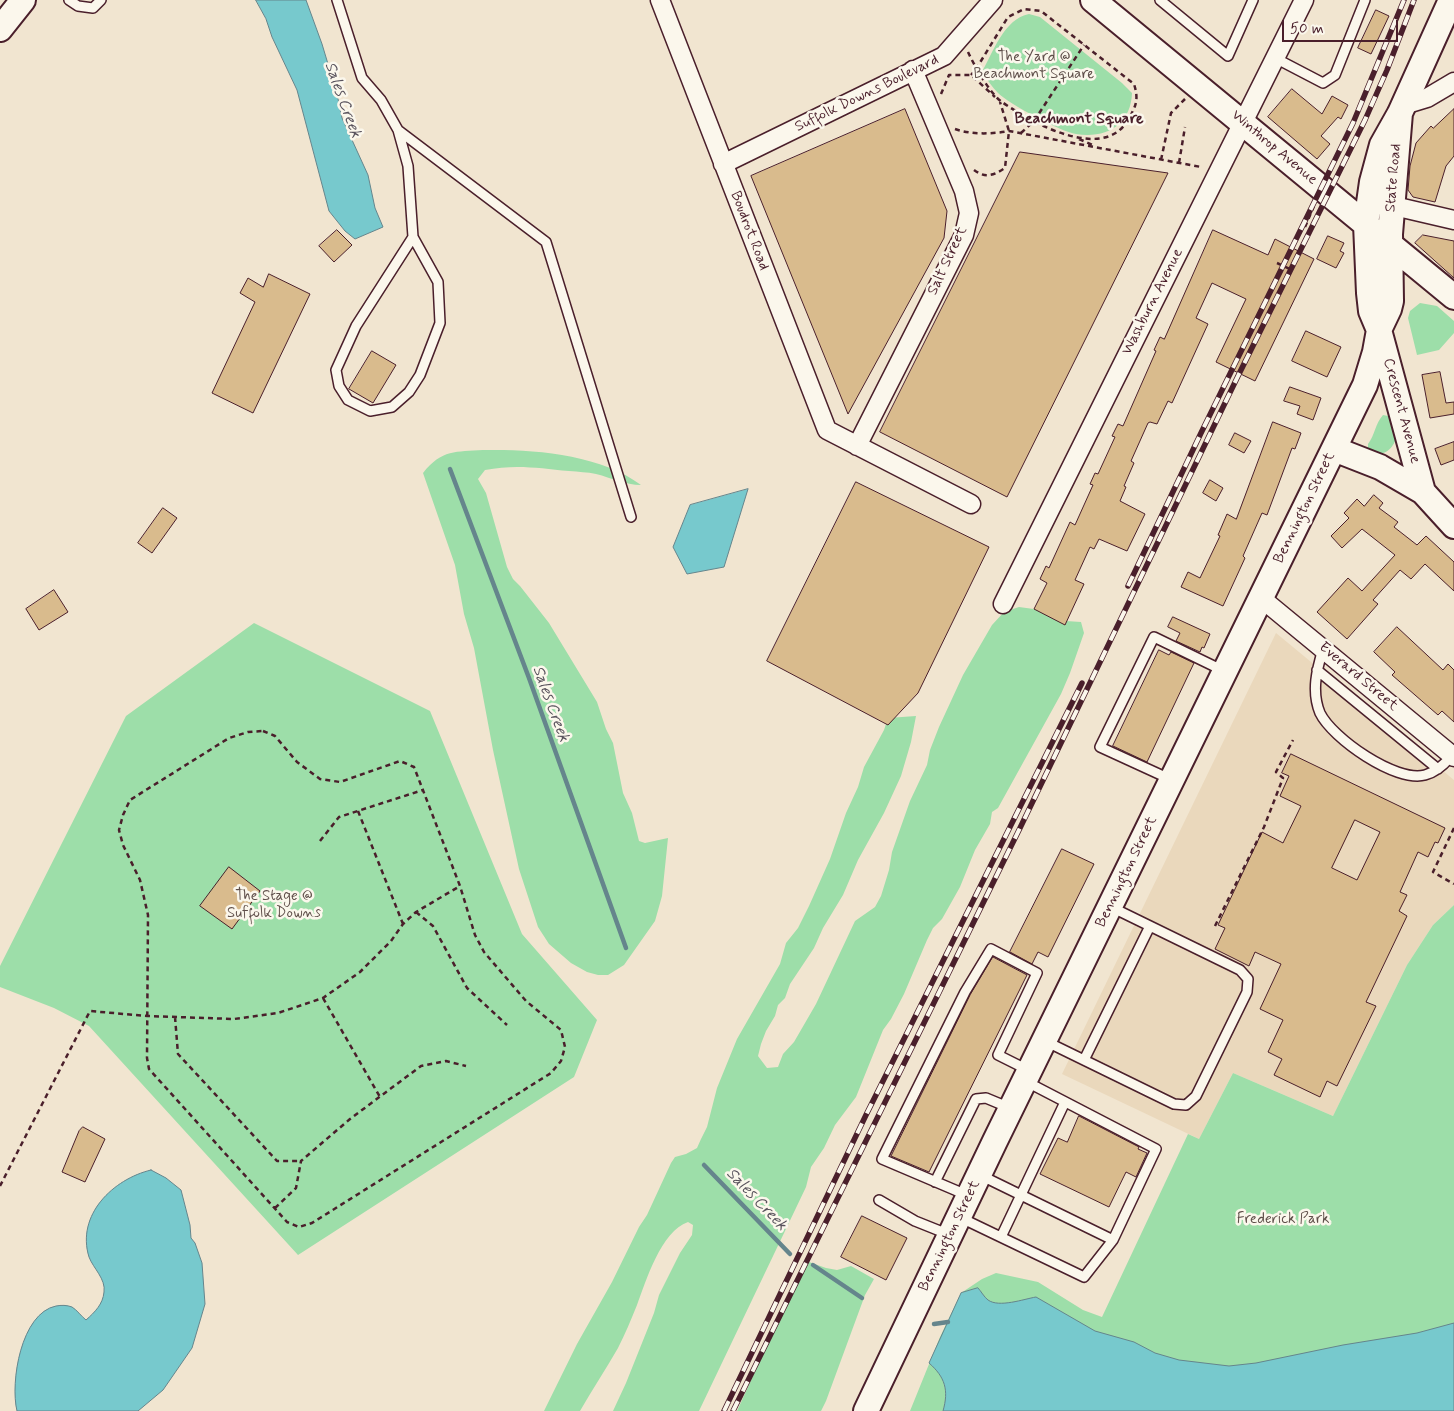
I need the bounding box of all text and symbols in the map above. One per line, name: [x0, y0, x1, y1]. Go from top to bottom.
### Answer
scale bar: [1284, 10, 1400, 42]
text: 50 m: [1290, 19, 1324, 39]
park label: The Yard @ Beachmont Square: [974, 49, 1094, 84]
street label: Suffolk Downs Boulevard: [792, 51, 942, 137]
water label: Sales Creek: [319, 59, 365, 141]
street label: Winthrop Avenue: [1227, 107, 1321, 189]
district label: Beachmont Square: [1015, 110, 1143, 130]
street label: State Road: [1382, 143, 1406, 213]
street label: Boudrot Road: [726, 189, 772, 273]
street label: Salt Street: [924, 224, 972, 298]
street label: Washburn Avenue: [1118, 246, 1188, 358]
street label: Crescent Avenue: [1378, 356, 1424, 466]
street label: Bennington Street: [1270, 450, 1340, 566]
street label: Everard Street: [1315, 639, 1401, 715]
water label: Sales Creek: [527, 663, 573, 745]
street label: Bennington Street: [1092, 814, 1162, 930]
park label: The Stage @ Suffolk Downs: [227, 888, 321, 923]
water label: Sales Creek: [722, 1165, 790, 1235]
street label: Bennington Street: [915, 1178, 985, 1294]
park label: Frederick Park: [1237, 1211, 1329, 1229]

